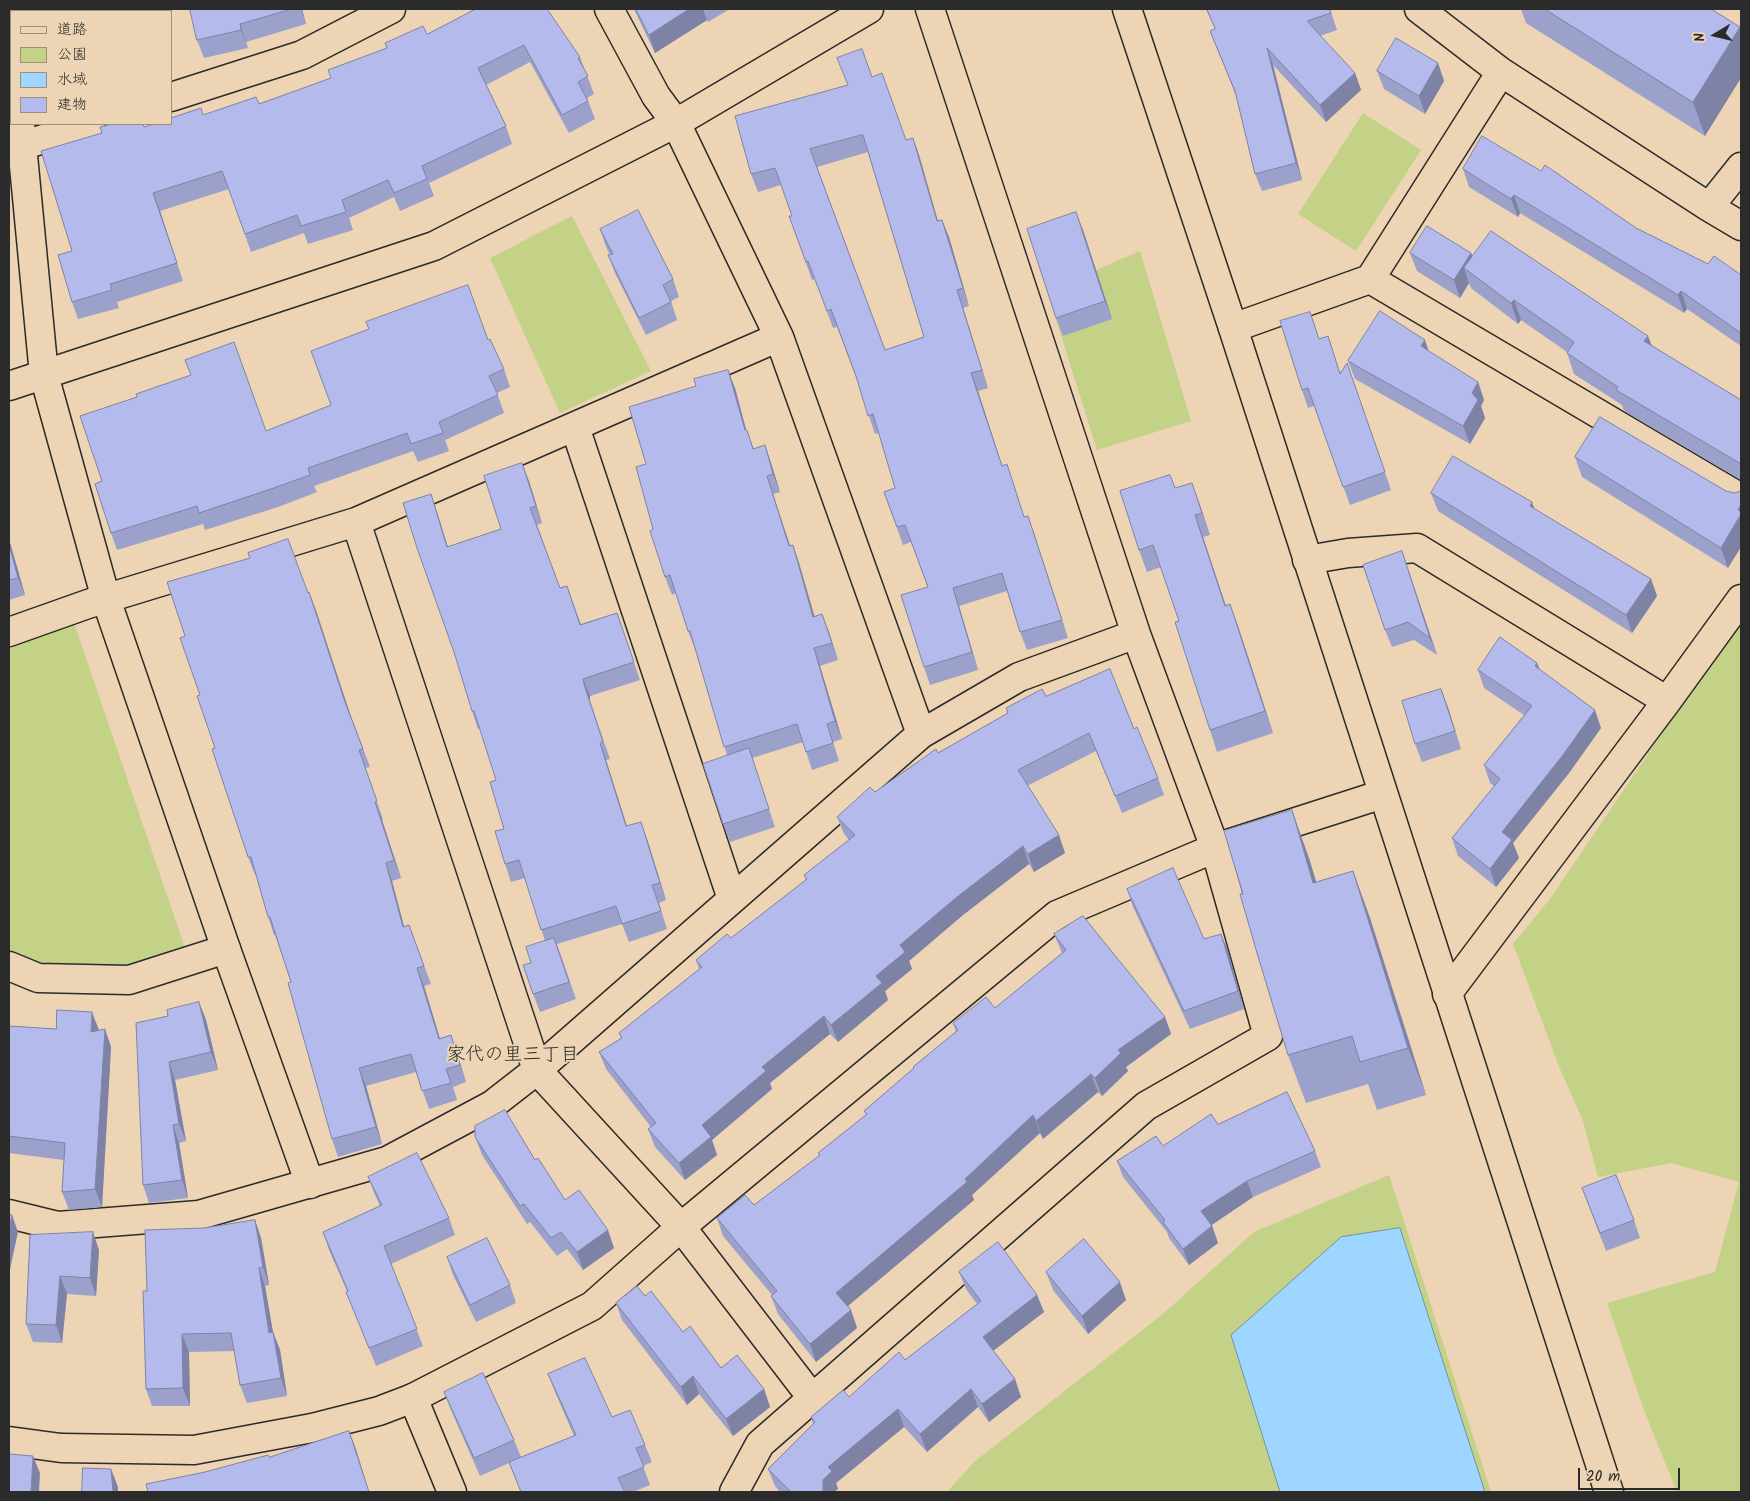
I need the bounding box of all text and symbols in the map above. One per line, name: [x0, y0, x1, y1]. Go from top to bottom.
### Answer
legend: [10, 10, 172, 125]
north arrow: [1690, 10, 1740, 60]
text: 道路: [57, 18, 87, 42]
text: N: [1689, 31, 1712, 43]
text: 公園: [57, 43, 87, 67]
text: 水域: [57, 68, 87, 92]
text: 建物: [57, 93, 87, 117]
district label: 家代の里三丁目: [447, 1046, 579, 1068]
scale bar: [1580, 1458, 1682, 1490]
text: 20 m: [1586, 1465, 1620, 1489]

